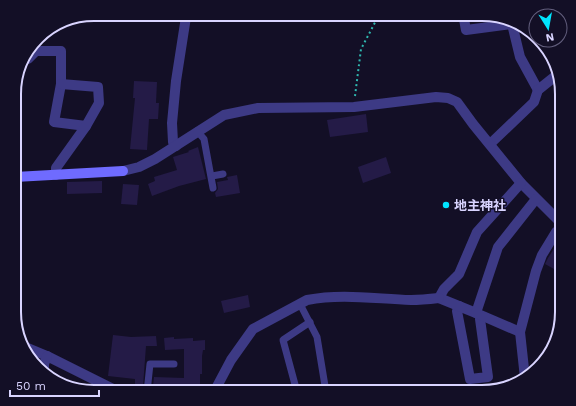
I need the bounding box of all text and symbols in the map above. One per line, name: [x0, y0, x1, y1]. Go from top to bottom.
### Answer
north arrow: [528, 8, 568, 48]
text: N: [545, 30, 555, 44]
place label: 地主神社: [454, 198, 506, 213]
marker: 地主神社: [441, 200, 451, 210]
scale bar: [10, 372, 99, 398]
text: 50 m: [16, 379, 46, 393]

